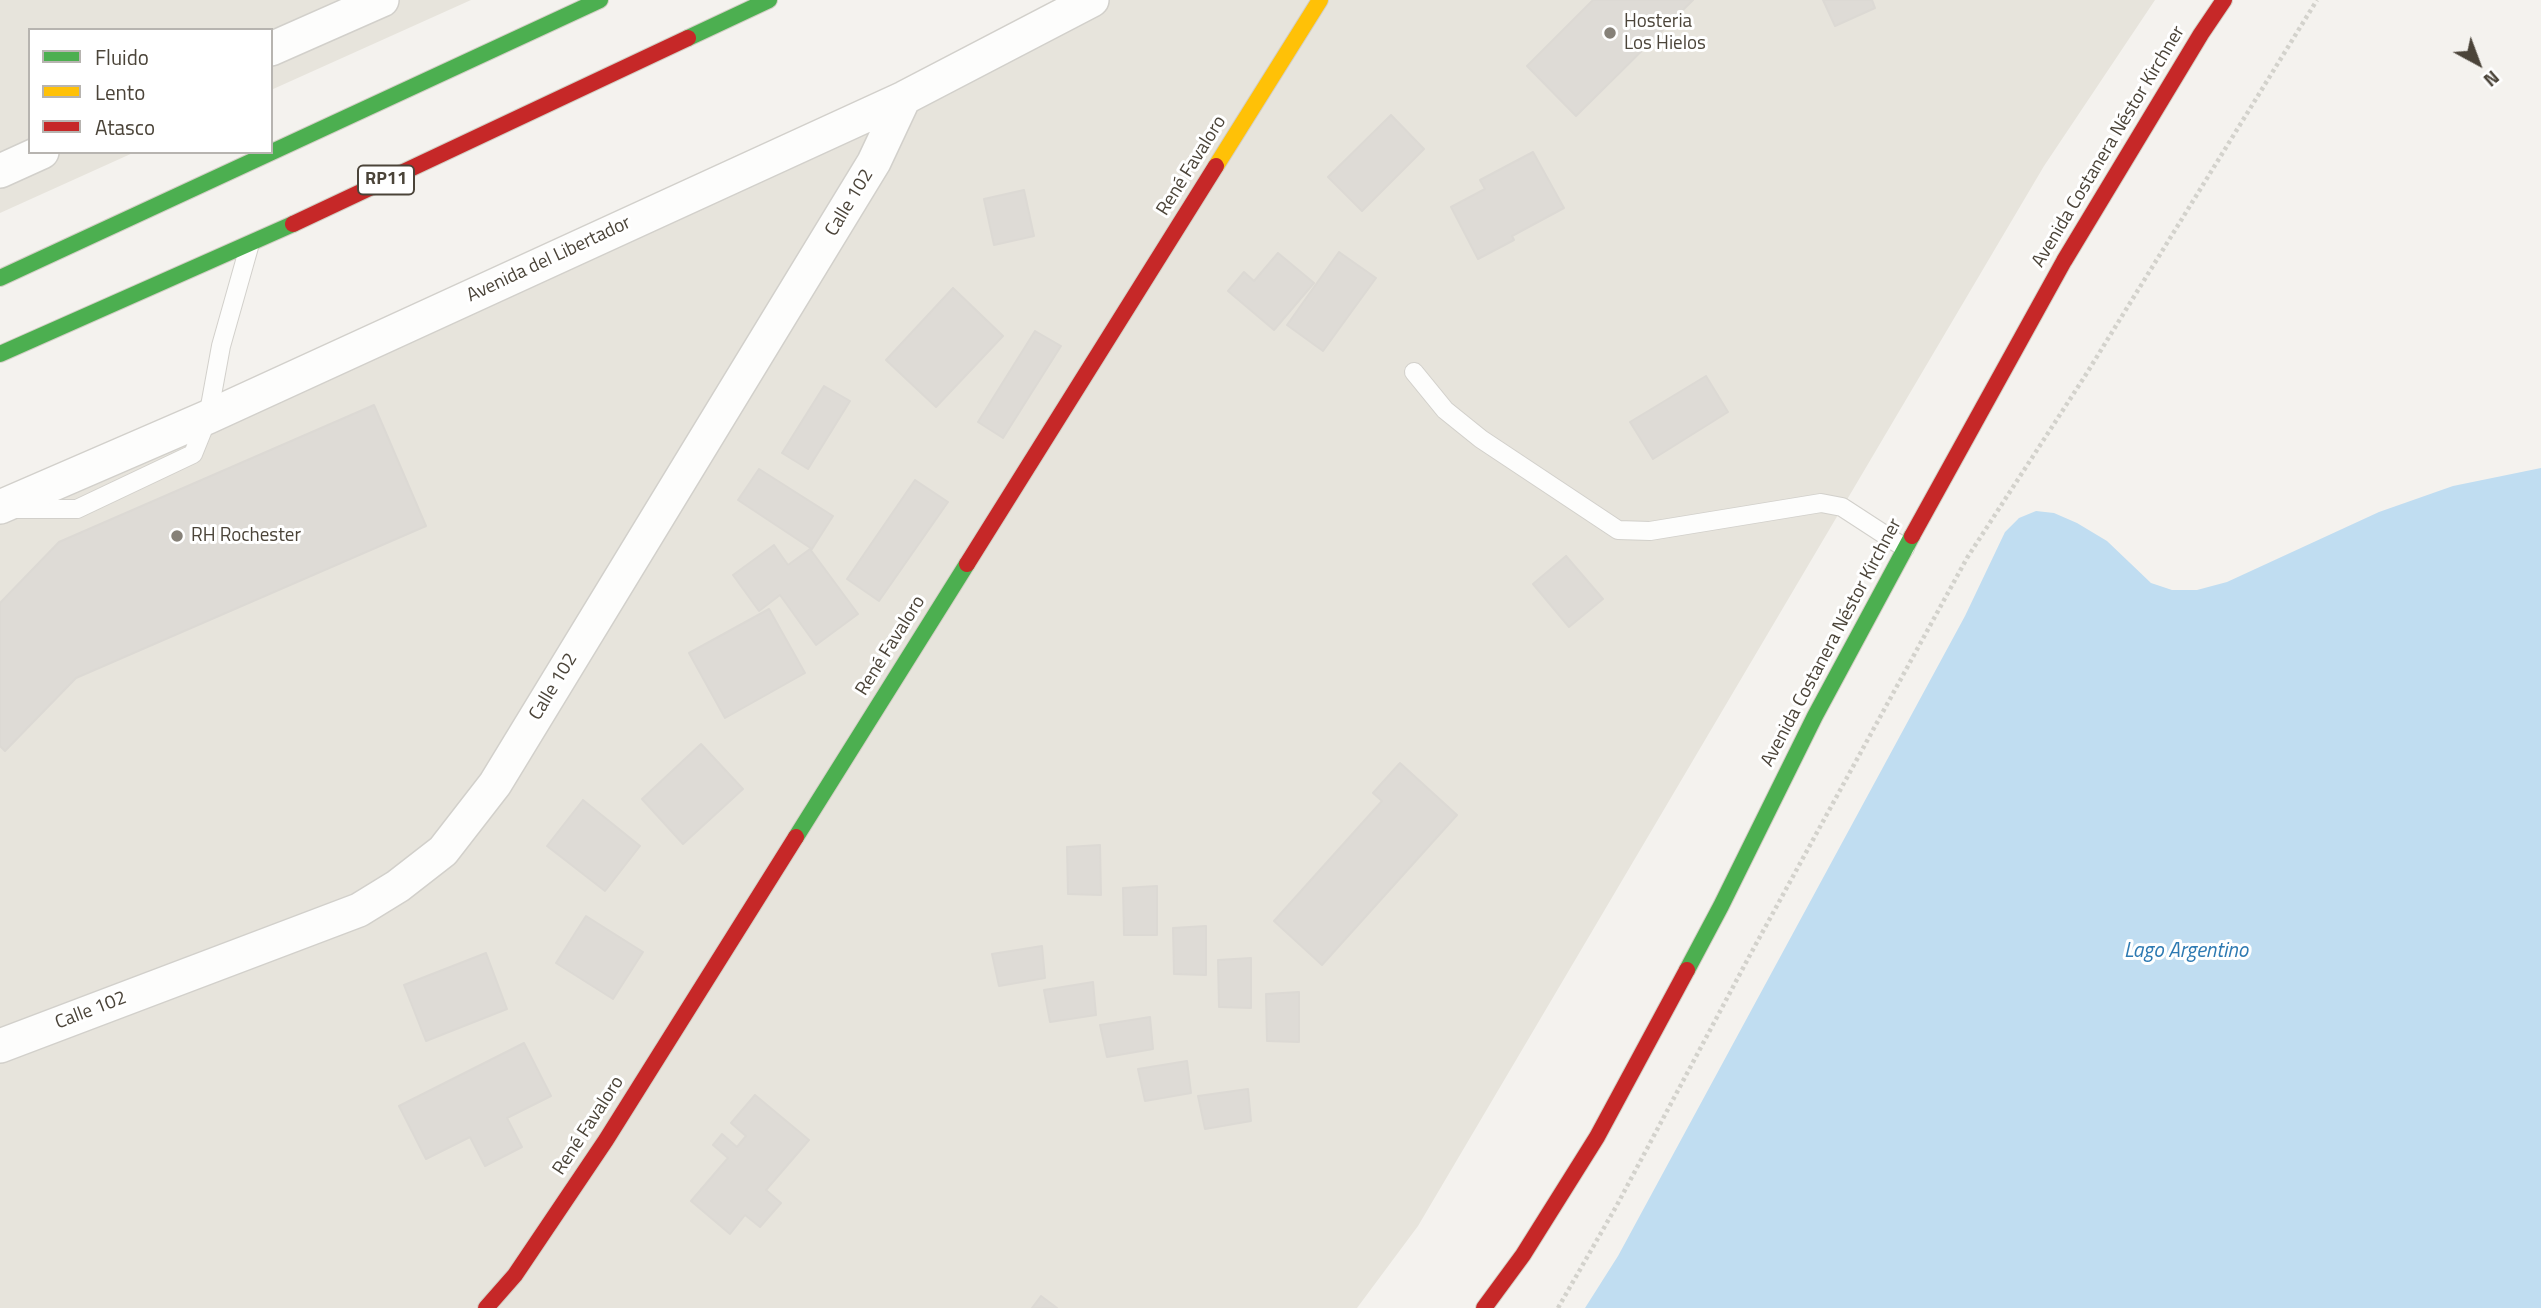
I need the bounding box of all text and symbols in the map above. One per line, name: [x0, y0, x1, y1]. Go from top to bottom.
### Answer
place label: Hosteria Los Hielos: [1624, 11, 1706, 55]
street label: Avenida Costanera Néstor Kirchner: [2028, 22, 2190, 272]
marker: Hosteria Los Hielos: [1602, 25, 1618, 41]
legend: [28, 28, 273, 154]
north arrow: [2443, 28, 2513, 98]
text: Fluido: [95, 41, 149, 73]
text: N: [2478, 64, 2507, 94]
text: Lento: [95, 76, 145, 108]
text: Atasco: [95, 111, 155, 143]
street label: René Favaloro: [1152, 112, 1232, 220]
street label: Calle 102: [821, 165, 879, 241]
road number: RP11: [358, 166, 414, 195]
street label: Avenida del Libertador: [463, 212, 635, 308]
street label: Avenida Costanera Néstor Kirchner: [1757, 515, 1907, 771]
place label: RH Rochester: [191, 525, 301, 547]
marker: RH Rochester: [169, 528, 185, 544]
street label: René Favaloro: [851, 592, 931, 700]
street label: Calle 102: [525, 649, 583, 725]
water label: Lago Argentino: [2124, 939, 2248, 965]
street label: Calle 102: [52, 987, 130, 1035]
street label: René Favaloro: [549, 1072, 629, 1180]

